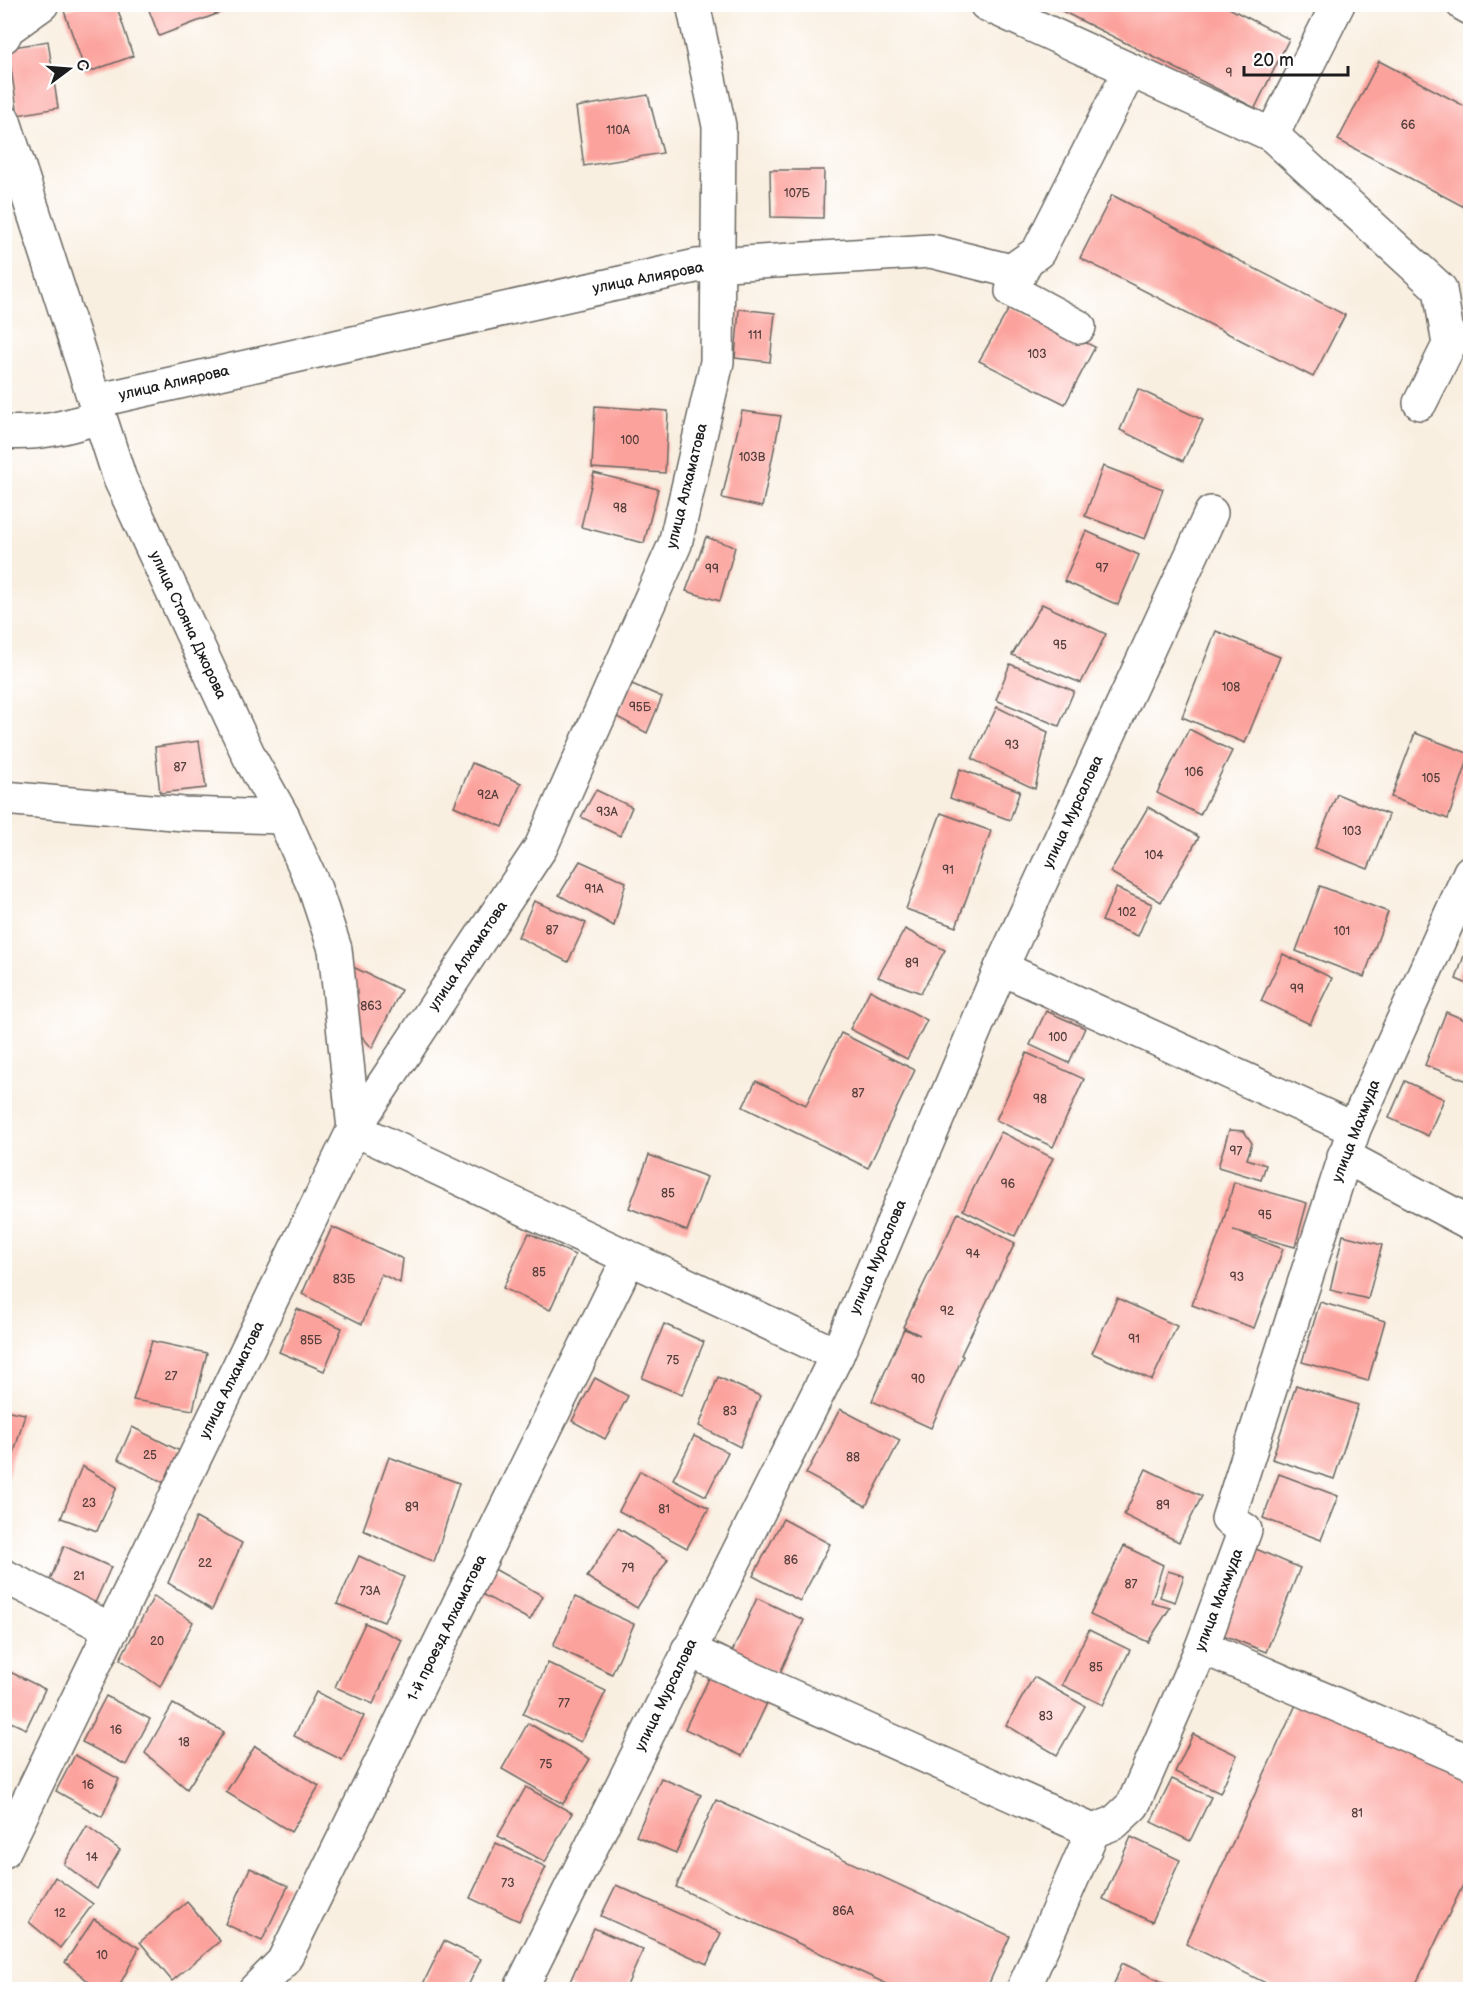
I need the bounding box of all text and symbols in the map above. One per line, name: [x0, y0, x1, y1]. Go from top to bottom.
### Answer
north arrow: [39, 39, 99, 99]
scale bar: [1244, 39, 1348, 77]
text: 20 m: [1253, 50, 1294, 71]
text: С: [71, 57, 93, 73]
house number: 9: [1226, 66, 1233, 81]
house number: 66: [1401, 118, 1415, 133]
house number: 110А: [606, 123, 631, 138]
house number: 107Б: [784, 186, 811, 201]
street label: улица Алиярова: [591, 258, 705, 298]
house number: 111: [748, 328, 762, 343]
house number: 103: [1027, 347, 1047, 362]
street label: улица Алиярова: [117, 361, 231, 405]
street label: улица Алхаматова: [662, 421, 712, 551]
house number: 100: [621, 433, 639, 448]
house number: 103В: [739, 450, 766, 465]
house number: 98: [613, 501, 627, 516]
street label: улица Стояна Джорова: [145, 548, 231, 702]
house number: 97: [1096, 561, 1109, 576]
house number: 99: [705, 562, 719, 577]
house number: 95: [1053, 638, 1067, 653]
house number: 108: [1222, 680, 1240, 695]
house number: 95Б: [629, 700, 652, 715]
house number: 93: [1005, 738, 1019, 753]
street label: улица Мурсалова: [1038, 752, 1108, 872]
house number: 87: [174, 760, 187, 775]
house number: 106: [1184, 765, 1204, 780]
house number: 105: [1422, 771, 1440, 786]
house number: 92А: [477, 788, 499, 803]
house number: 93А: [596, 805, 619, 820]
house number: 103: [1342, 824, 1362, 839]
house number: 104: [1144, 848, 1164, 863]
house number: 91: [942, 863, 954, 878]
house number: 91А: [585, 882, 604, 897]
street label: улица Алхаматова: [424, 897, 512, 1015]
house number: 102: [1118, 905, 1136, 920]
house number: 87: [546, 923, 559, 938]
house number: 101: [1334, 924, 1350, 939]
house number: 89: [905, 956, 919, 971]
house number: 99: [1290, 982, 1304, 997]
house number: 86З: [360, 999, 382, 1014]
house number: 100: [1049, 1030, 1067, 1045]
street label: улица Махмуда: [1328, 1077, 1384, 1185]
house number: 87: [852, 1086, 865, 1101]
house number: 98: [1033, 1092, 1047, 1107]
house number: 97: [1230, 1144, 1243, 1159]
house number: 96: [1001, 1177, 1015, 1192]
house number: 85: [661, 1186, 675, 1201]
street label: улица Мурсалова: [845, 1197, 911, 1317]
house number: 95: [1258, 1208, 1272, 1223]
house number: 94: [966, 1247, 981, 1262]
house number: 85: [532, 1265, 546, 1280]
house number: 93: [1230, 1270, 1244, 1285]
house number: 83Б: [333, 1272, 356, 1287]
house number: 92: [940, 1304, 954, 1319]
street label: улица Алхаматова: [195, 1318, 269, 1442]
house number: 91: [1128, 1332, 1140, 1347]
house number: 85Б: [300, 1333, 323, 1348]
house number: 75: [667, 1353, 680, 1368]
house number: 27: [165, 1369, 178, 1384]
house number: 90: [911, 1372, 925, 1387]
house number: 83: [723, 1404, 737, 1419]
house number: 25: [143, 1448, 157, 1463]
house number: 88: [846, 1450, 860, 1465]
house number: 23: [82, 1496, 96, 1511]
house number: 89: [1156, 1498, 1170, 1513]
house number: 89: [405, 1500, 419, 1515]
house number: 81: [658, 1502, 670, 1517]
street label: улица Махмуда: [1191, 1546, 1247, 1654]
street label: 1-й проезд Алхаматова: [403, 1552, 491, 1704]
house number: 86: [784, 1553, 798, 1568]
house number: 22: [198, 1556, 212, 1571]
house number: 79: [622, 1561, 634, 1576]
house number: 21: [73, 1569, 85, 1584]
house number: 87: [1125, 1577, 1138, 1592]
house number: 73А: [360, 1584, 381, 1599]
house number: 20: [150, 1634, 164, 1649]
street label: улица Мурсалова: [631, 1636, 702, 1754]
house number: 85: [1089, 1660, 1103, 1675]
house number: 77: [558, 1696, 570, 1711]
house number: 83: [1039, 1709, 1053, 1724]
house number: 16: [110, 1723, 122, 1738]
house number: 18: [178, 1735, 190, 1750]
house number: 75: [540, 1757, 553, 1772]
house number: 16: [82, 1778, 94, 1793]
house number: 81: [1351, 1806, 1363, 1821]
house number: 14: [86, 1850, 99, 1865]
house number: 73: [501, 1876, 515, 1891]
house number: 86А: [832, 1904, 855, 1919]
house number: 12: [54, 1906, 66, 1921]
house number: 10: [96, 1948, 108, 1963]

